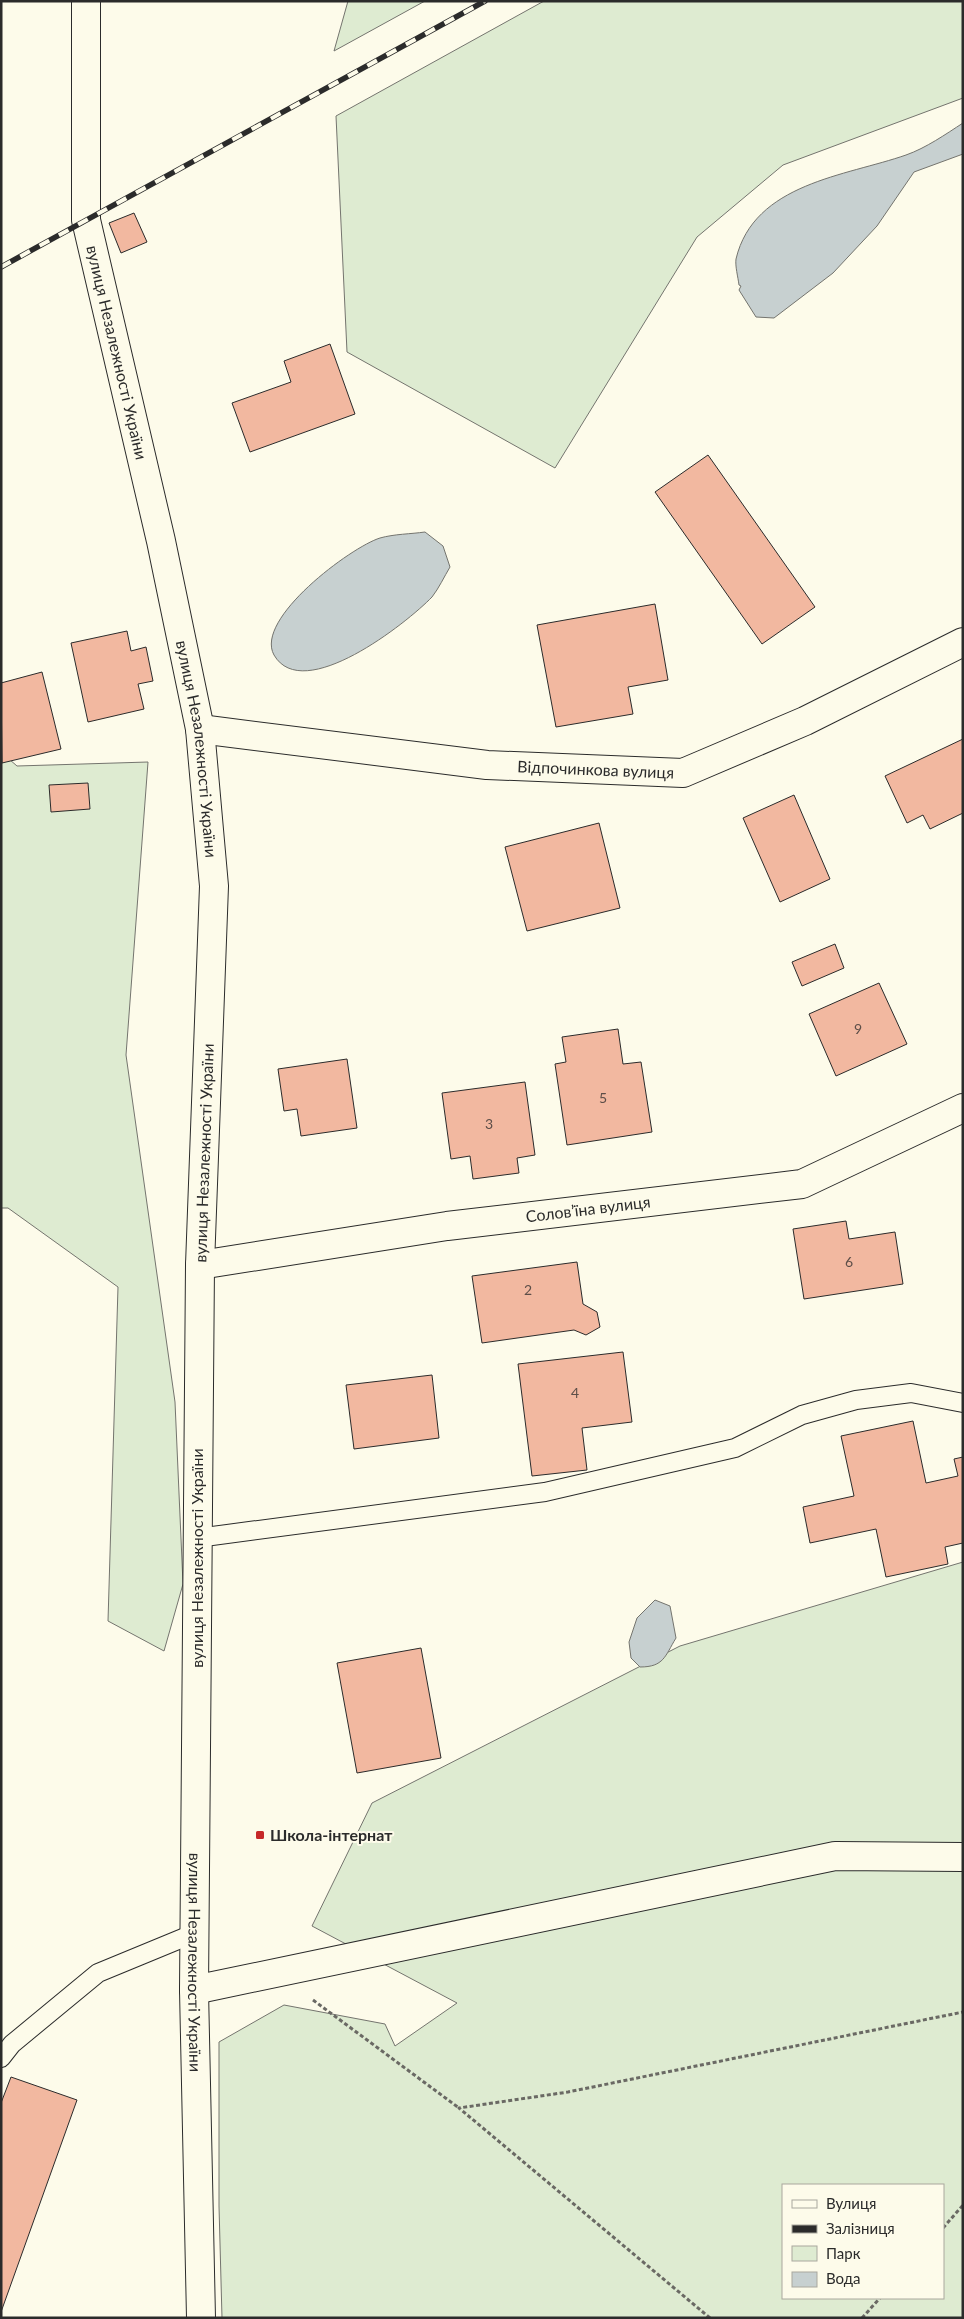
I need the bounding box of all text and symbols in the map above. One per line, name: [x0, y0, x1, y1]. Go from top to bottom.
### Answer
street label: вулиця Незалежності України: [83, 243, 152, 461]
street label: вулиця Незалежності України: [173, 638, 221, 858]
street label: Відпочинкова вулиця: [517, 756, 674, 782]
house number: 9: [854, 1020, 862, 1037]
street label: вулиця Незалежності України: [190, 1043, 217, 1263]
house number: 5: [599, 1089, 607, 1106]
house number: 3: [485, 1115, 493, 1132]
street label: Соловʼїна вулиця: [525, 1191, 651, 1226]
house number: 6: [845, 1253, 853, 1270]
house number: 2: [524, 1281, 532, 1298]
house number: 4: [571, 1384, 579, 1401]
street label: вулиця Незалежності України: [187, 1448, 206, 1668]
place label: Школа-інтернат: [270, 1825, 393, 1844]
marker: Школа-інтернат: [254, 1829, 266, 1841]
street label: вулиця Незалежності України: [185, 1853, 206, 2072]
legend: [782, 2184, 944, 2299]
text: Вулиця: [826, 2194, 876, 2212]
text: Залізниця: [826, 2219, 895, 2237]
text: Парк: [826, 2244, 861, 2262]
text: Вода: [826, 2269, 861, 2287]

